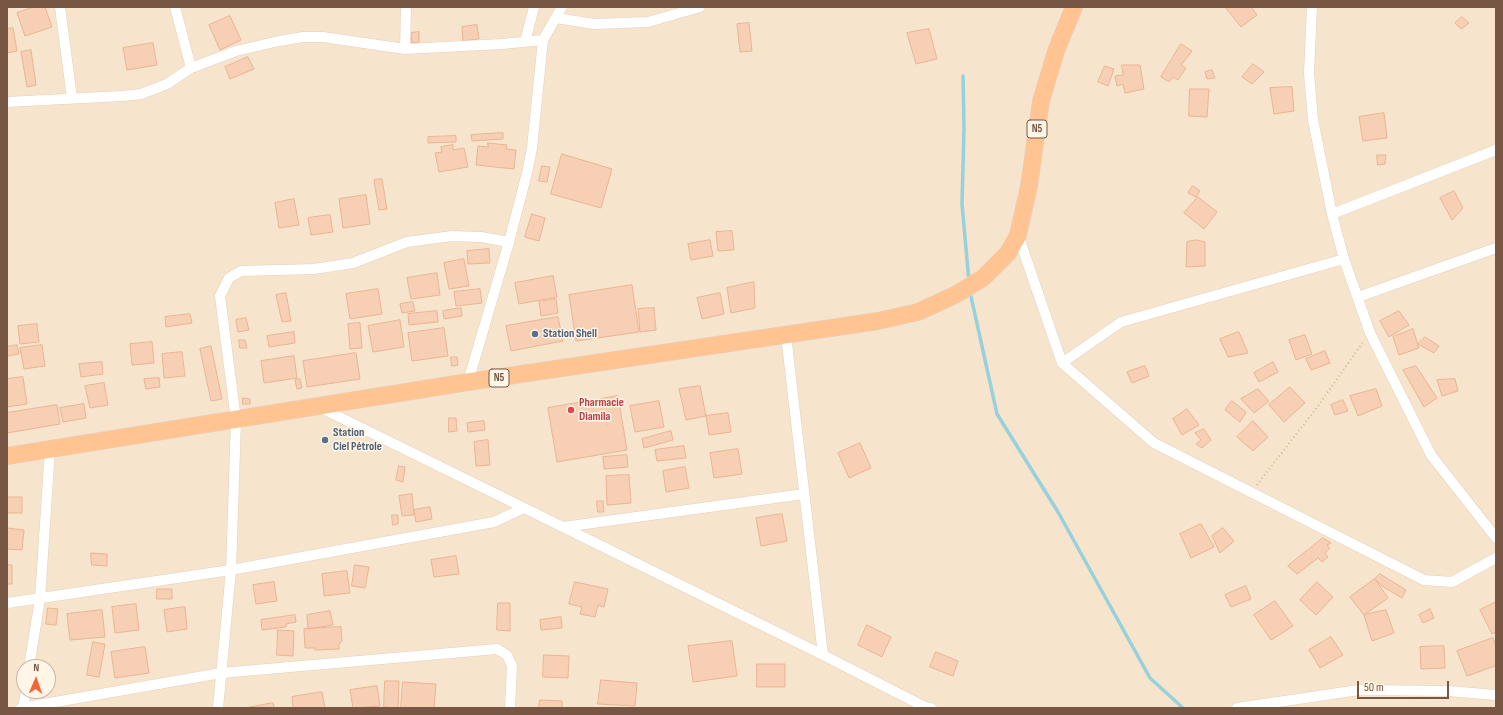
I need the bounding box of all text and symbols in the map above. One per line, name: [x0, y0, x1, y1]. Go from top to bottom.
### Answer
road number: N5: [1027, 120, 1047, 138]
place label: Station Shell: [543, 327, 597, 341]
marker: Station Shell: [530, 329, 540, 339]
road number: N5: [489, 369, 509, 387]
place label: Pharmacie Diamila: [579, 396, 624, 424]
marker: Pharmacie Diamila: [566, 405, 576, 415]
place label: Station Ciel Pétrole: [333, 426, 382, 454]
marker: Station Ciel Pétrole: [320, 435, 330, 445]
north arrow: [16, 659, 56, 699]
text: N: [33, 661, 40, 674]
scale bar: [1359, 673, 1451, 699]
text: 50 m: [1364, 680, 1384, 695]

